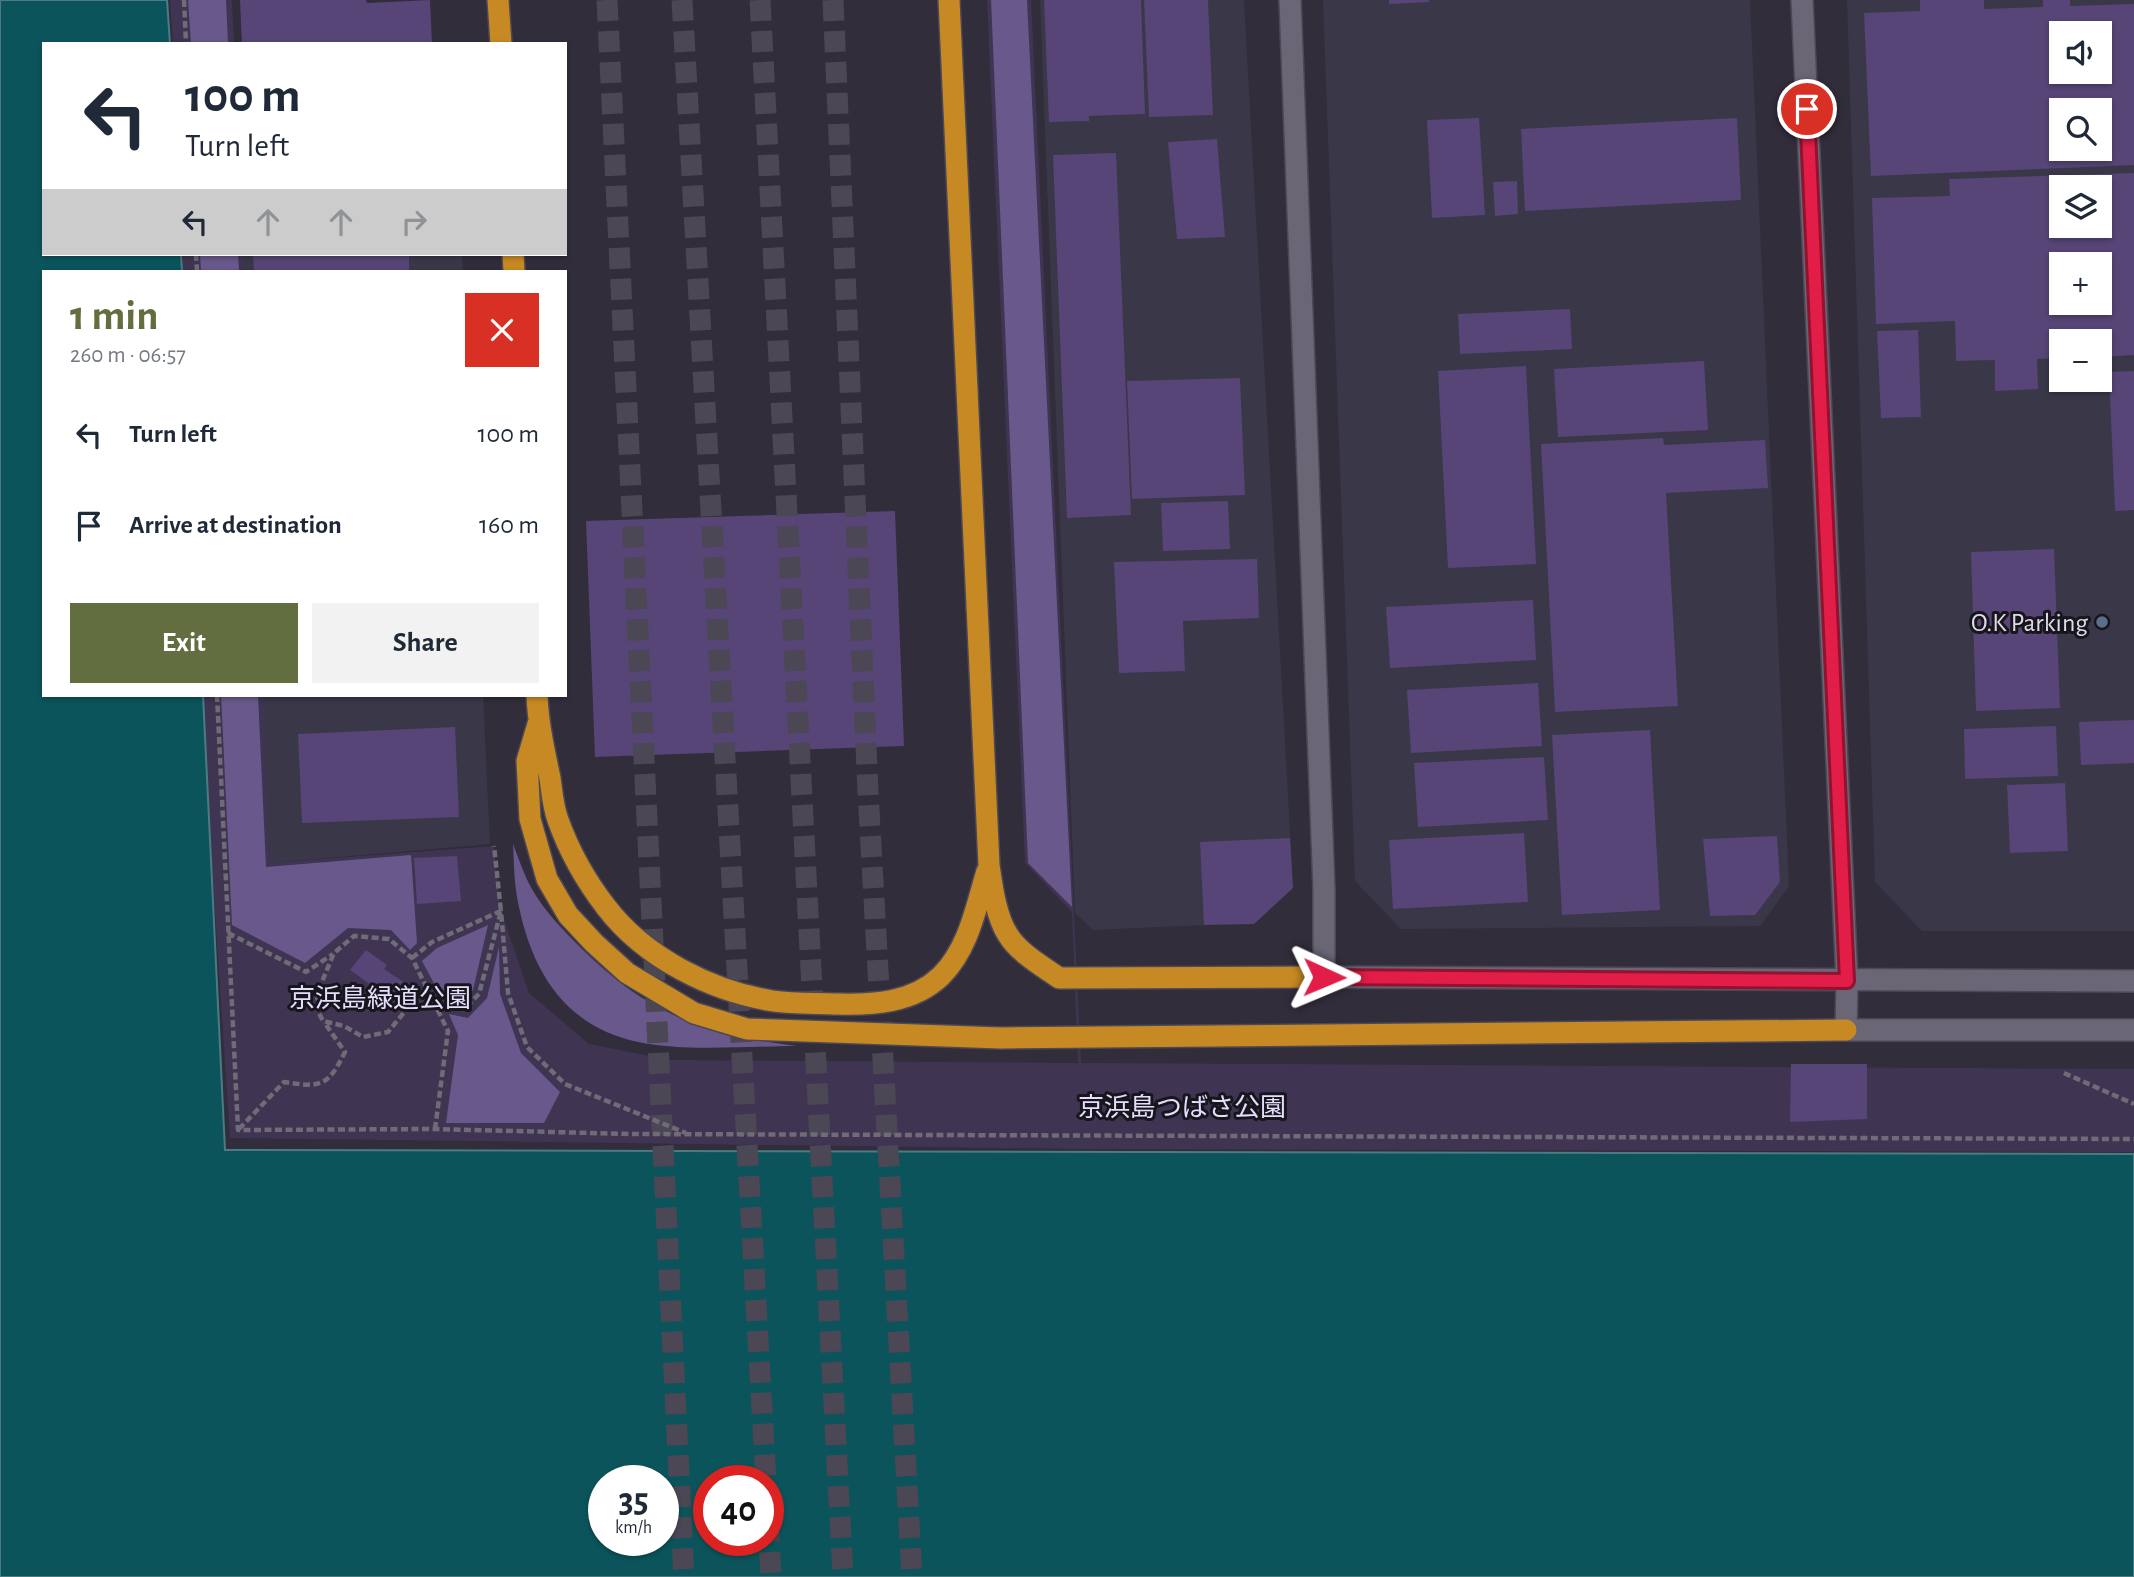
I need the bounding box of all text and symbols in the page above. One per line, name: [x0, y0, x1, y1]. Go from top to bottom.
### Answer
map controls: [2049, 21, 2112, 392]
button: sound: [2049, 21, 2112, 84]
icon: left: [70, 70, 161, 161]
text: 100 m: [185, 72, 301, 121]
pin: [1777, 79, 1837, 139]
icon: arrive: [1788, 90, 1826, 128]
button: search: [2049, 98, 2112, 161]
text: Turn left: [185, 130, 289, 162]
button: layers: [2049, 175, 2112, 238]
icon: left: [176, 203, 214, 241]
icon: ahead: [249, 203, 287, 241]
icon: ahead: [322, 203, 360, 241]
icon: right: [395, 203, 433, 241]
button: +: [2049, 252, 2112, 315]
button: close: [465, 293, 539, 367]
text: 1 min: [70, 295, 159, 337]
button: −: [2049, 329, 2112, 392]
text: 260 m · 06:57: [70, 344, 186, 367]
icon: left: [70, 416, 108, 454]
text: Turn left: [129, 421, 217, 447]
text: 100 m: [478, 421, 539, 447]
icon: arrive: [70, 507, 108, 545]
text: Arrive at destination: [129, 512, 342, 538]
text: 160 m: [479, 512, 539, 538]
button: Exit: [70, 603, 298, 683]
button: Share: [312, 603, 539, 683]
place label: O.K Parking: [1971, 610, 2088, 636]
marker: O.K Parking: [2094, 614, 2110, 630]
position arrow: [1287, 940, 1361, 1014]
park label: 京浜島緑道公園: [289, 984, 471, 1012]
park label: 京浜島つばさ公園: [1078, 1093, 1286, 1121]
speed limit sign: 40: [693, 1465, 784, 1556]
text: 35: [618, 1484, 649, 1519]
text: km/h: [615, 1519, 652, 1537]

